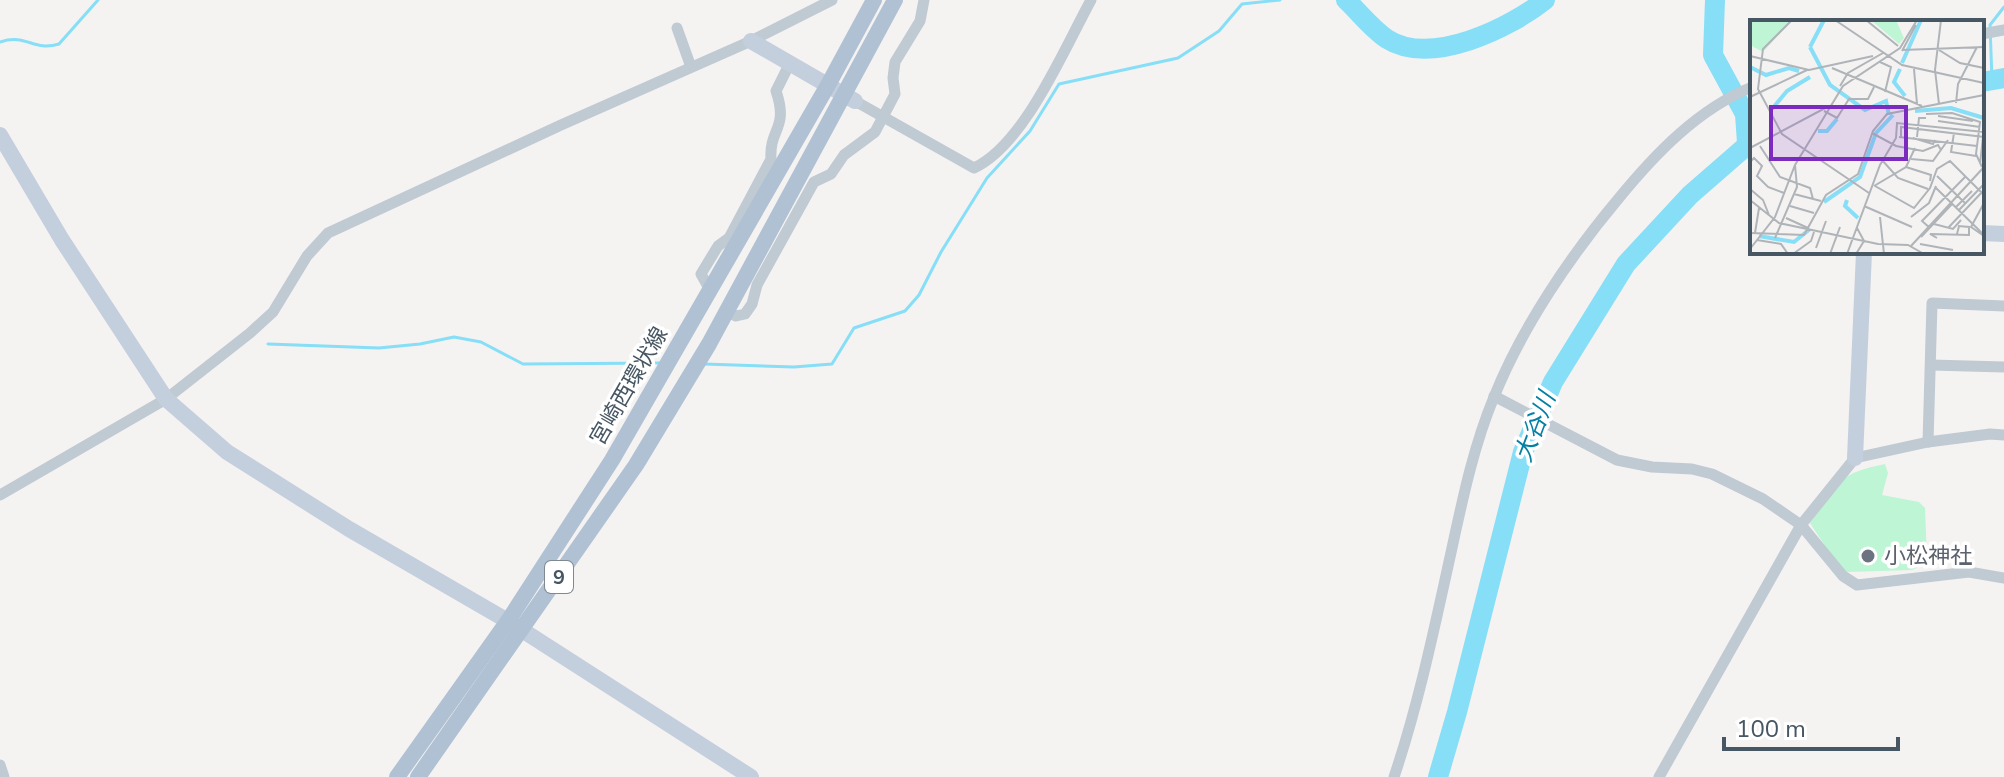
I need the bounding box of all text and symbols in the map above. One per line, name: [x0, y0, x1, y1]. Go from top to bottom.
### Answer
inset map: [1750, 20, 1984, 254]
street label: 宮崎西環状線: [583, 321, 675, 451]
water label: 大谷川: [1507, 385, 1564, 466]
place label: 小松神社: [1884, 541, 1972, 571]
marker: 小松神社: [1859, 547, 1877, 565]
road number: 9: [545, 561, 573, 593]
scale bar: [1724, 701, 1898, 751]
text: 100 m: [1736, 713, 1806, 745]

